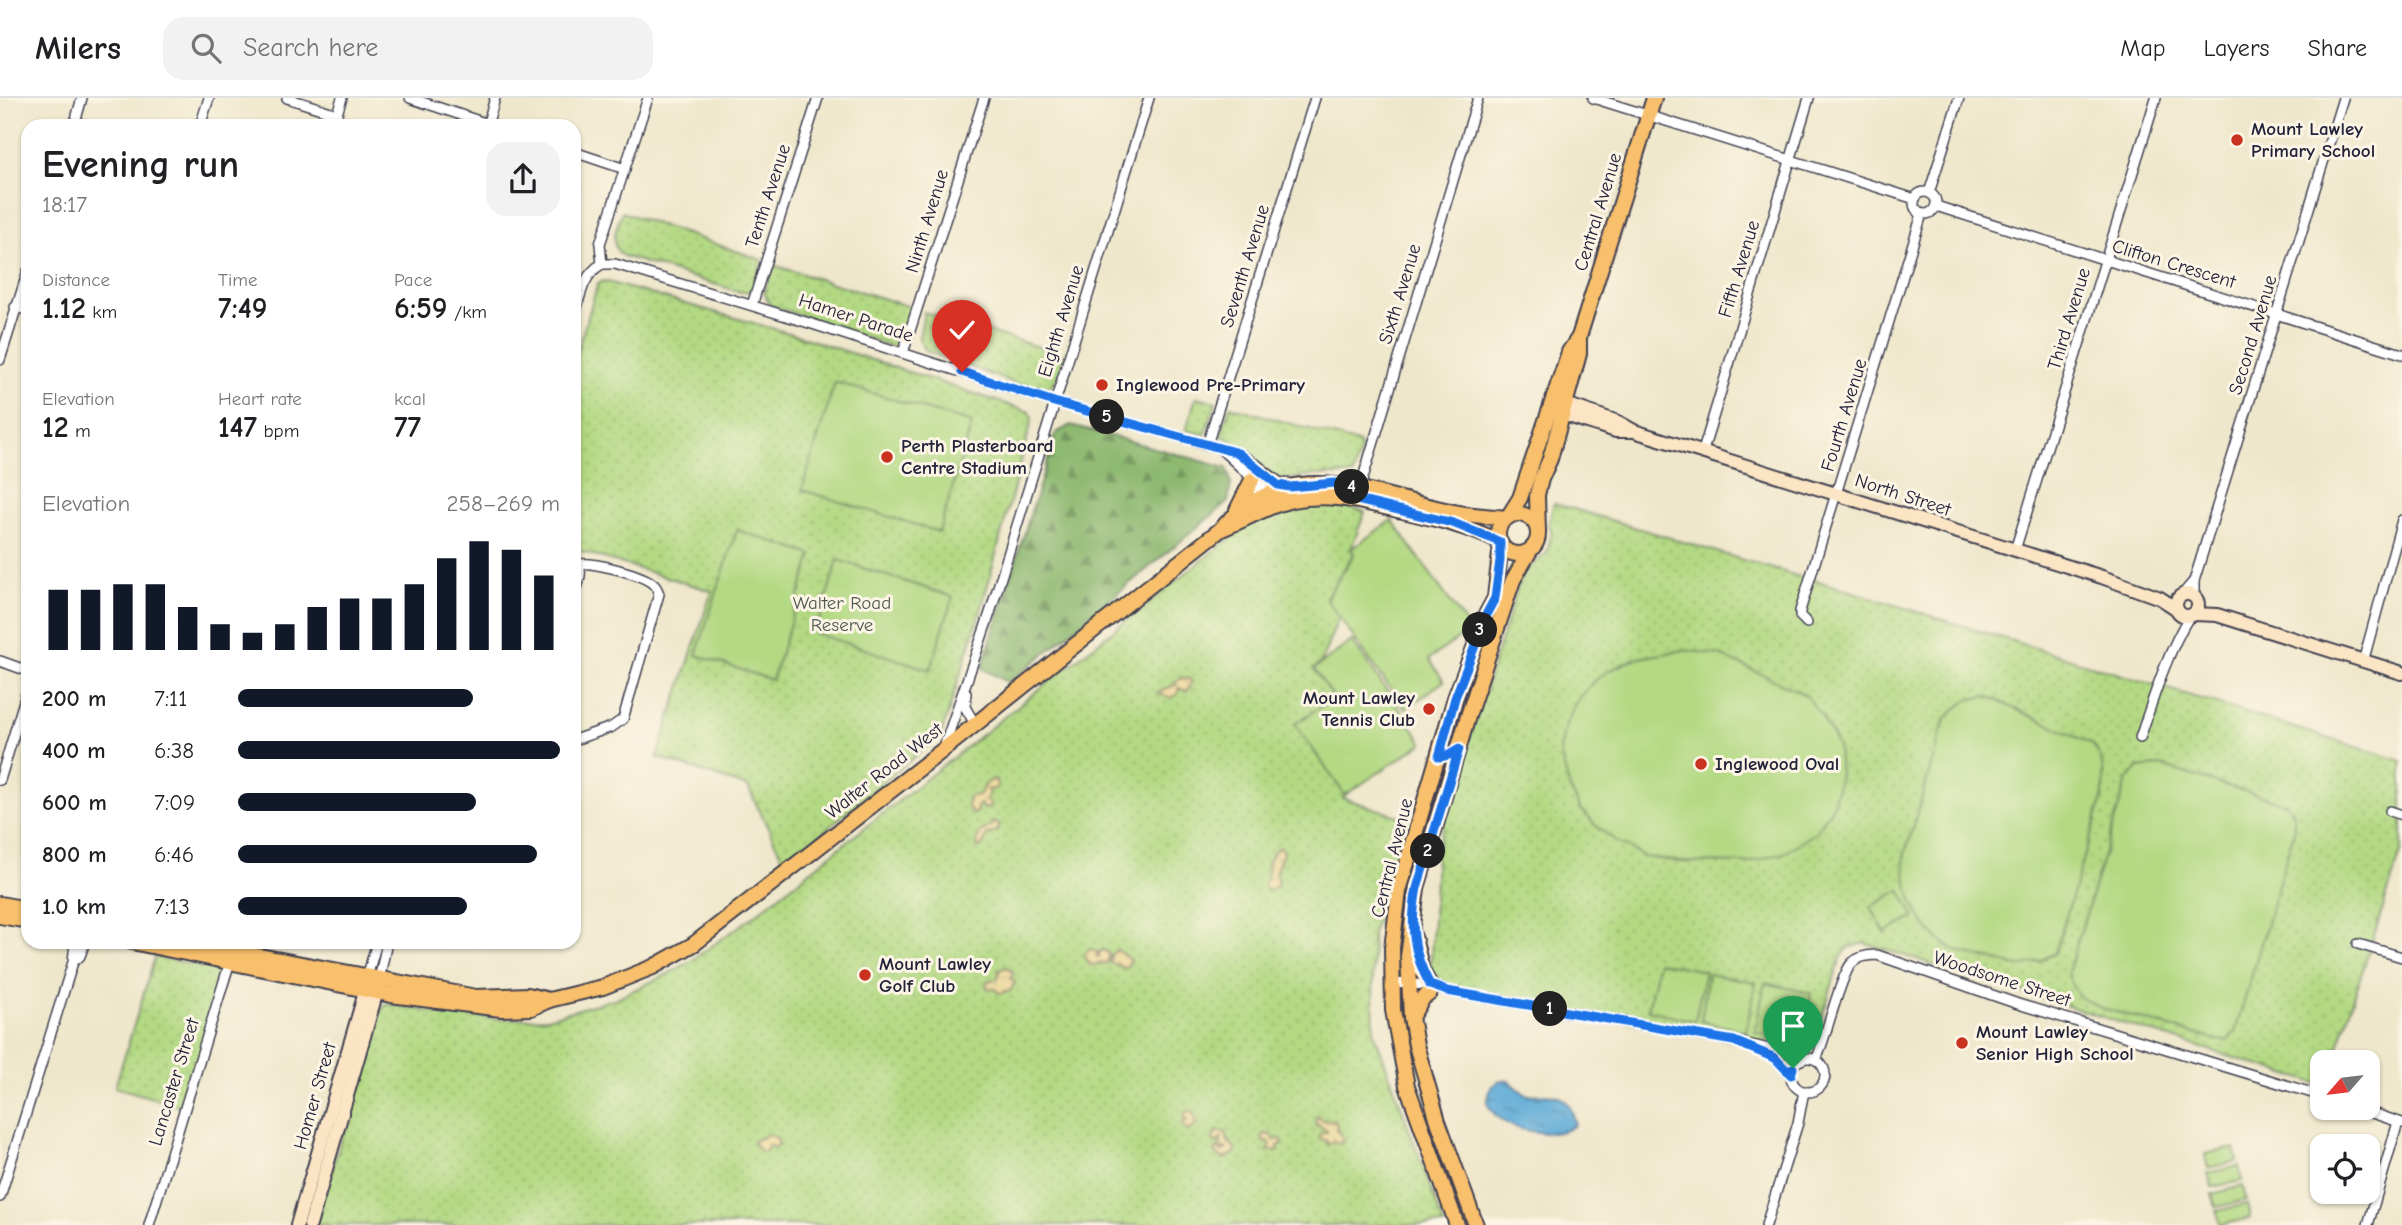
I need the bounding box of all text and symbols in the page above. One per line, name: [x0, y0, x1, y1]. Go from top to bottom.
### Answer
search box: [163, 17, 653, 80]
text: Milers: [35, 29, 121, 67]
icon: search: [187, 29, 225, 67]
text: Search here: [243, 33, 378, 63]
text: Map: [2120, 34, 2166, 62]
text: Layers: [2204, 34, 2269, 62]
text: Share: [2307, 34, 2367, 62]
place label: Mount Lawley Primary School: [2251, 118, 2375, 162]
marker: Mount Lawley Primary School: [2229, 132, 2245, 148]
street label: Tenth Avenue: [741, 141, 795, 251]
button: share: [486, 142, 560, 216]
text: Evening run: [42, 143, 239, 187]
street label: Central Avenue: [1570, 150, 1626, 274]
street label: Ninth Avenue: [901, 167, 953, 275]
text: 18:17: [42, 191, 87, 218]
street label: Seventh Avenue: [1216, 202, 1274, 330]
street label: Fifth Avenue: [1714, 218, 1764, 320]
street label: Clifton Crescent: [2110, 235, 2239, 293]
street label: Sixth Avenue: [1374, 241, 1426, 347]
street label: Eighth Avenue: [1034, 262, 1088, 380]
street label: Third Avenue: [2043, 265, 2095, 373]
text: Distance: [42, 269, 110, 291]
text: Time: [218, 269, 257, 291]
text: Pace: [394, 269, 432, 291]
street label: Second Avenue: [2224, 272, 2282, 398]
street label: Hamer Parade: [796, 289, 916, 347]
text: 1.12: [42, 291, 86, 326]
text: 7:49: [218, 291, 267, 326]
text: 6:59: [394, 291, 448, 326]
pin: [932, 300, 992, 372]
text: km: [86, 301, 117, 323]
text: /km: [448, 301, 487, 323]
icon: check: [943, 311, 981, 349]
street label: Fourth Avenue: [1816, 356, 1872, 474]
place label: Inglewood Pre-Primary: [1116, 374, 1305, 396]
marker: Inglewood Pre-Primary: [1094, 377, 1110, 393]
text: Elevation: [42, 388, 115, 410]
text: Heart rate: [218, 388, 302, 410]
text: kcal: [394, 388, 426, 410]
pin: 5: [1090, 400, 1124, 434]
text: 5: [1101, 405, 1112, 427]
text: 12: [42, 410, 69, 445]
text: 147: [218, 410, 257, 445]
text: 77: [394, 410, 421, 445]
text: m: [69, 420, 91, 442]
text: bpm: [257, 420, 299, 442]
place label: Perth Plasterboard Centre Stadium: [901, 435, 1053, 479]
marker: Perth Plasterboard Centre Stadium: [879, 449, 895, 465]
street label: North Street: [1852, 469, 1954, 521]
pin: 4: [1334, 470, 1370, 504]
text: 4: [1347, 475, 1356, 497]
text: Elevation: [42, 490, 130, 517]
text: 258–269 m: [446, 490, 560, 517]
park label: Walter Road Reserve: [793, 592, 891, 636]
pin: 3: [1462, 612, 1498, 648]
text: 3: [1475, 618, 1484, 640]
text: 200 m: [42, 685, 106, 712]
text: 7:11: [154, 685, 187, 712]
place label: Mount Lawley Tennis Club: [1303, 687, 1415, 731]
marker: Mount Lawley Tennis Club: [1421, 701, 1437, 717]
street label: Walter Road West: [821, 718, 947, 824]
text: 400 m: [42, 737, 106, 764]
text: 6:38: [154, 737, 194, 764]
place label: Inglewood Oval: [1715, 753, 1839, 775]
marker: Inglewood Oval: [1693, 756, 1709, 772]
text: 600 m: [42, 789, 107, 816]
text: 7:09: [154, 789, 195, 816]
street label: Central Avenue: [1367, 796, 1417, 920]
pin: 2: [1410, 834, 1446, 868]
text: 2: [1423, 839, 1432, 861]
text: 800 m: [42, 841, 107, 868]
text: 6:46: [154, 841, 194, 868]
text: 1.0 km: [42, 893, 106, 920]
text: 7:13: [154, 893, 190, 920]
street label: Woodsome Street: [1931, 946, 2074, 1012]
place label: Mount Lawley Golf Club: [879, 953, 991, 997]
marker: Mount Lawley Golf Club: [857, 967, 873, 983]
pin: 1: [1532, 992, 1568, 1026]
pin: [1763, 996, 1823, 1068]
text: 1: [1546, 997, 1553, 1019]
icon: arrive: [1774, 1007, 1812, 1045]
street label: Lancaster Street: [144, 1015, 204, 1148]
place label: Mount Lawley Senior High School: [1976, 1021, 2134, 1065]
marker: Mount Lawley Senior High School: [1954, 1035, 1970, 1051]
street label: Homer Street: [289, 1039, 341, 1152]
north arrow: [2310, 1050, 2380, 1120]
map controls: [2310, 1050, 2380, 1204]
button: locate: [2310, 1134, 2380, 1204]

